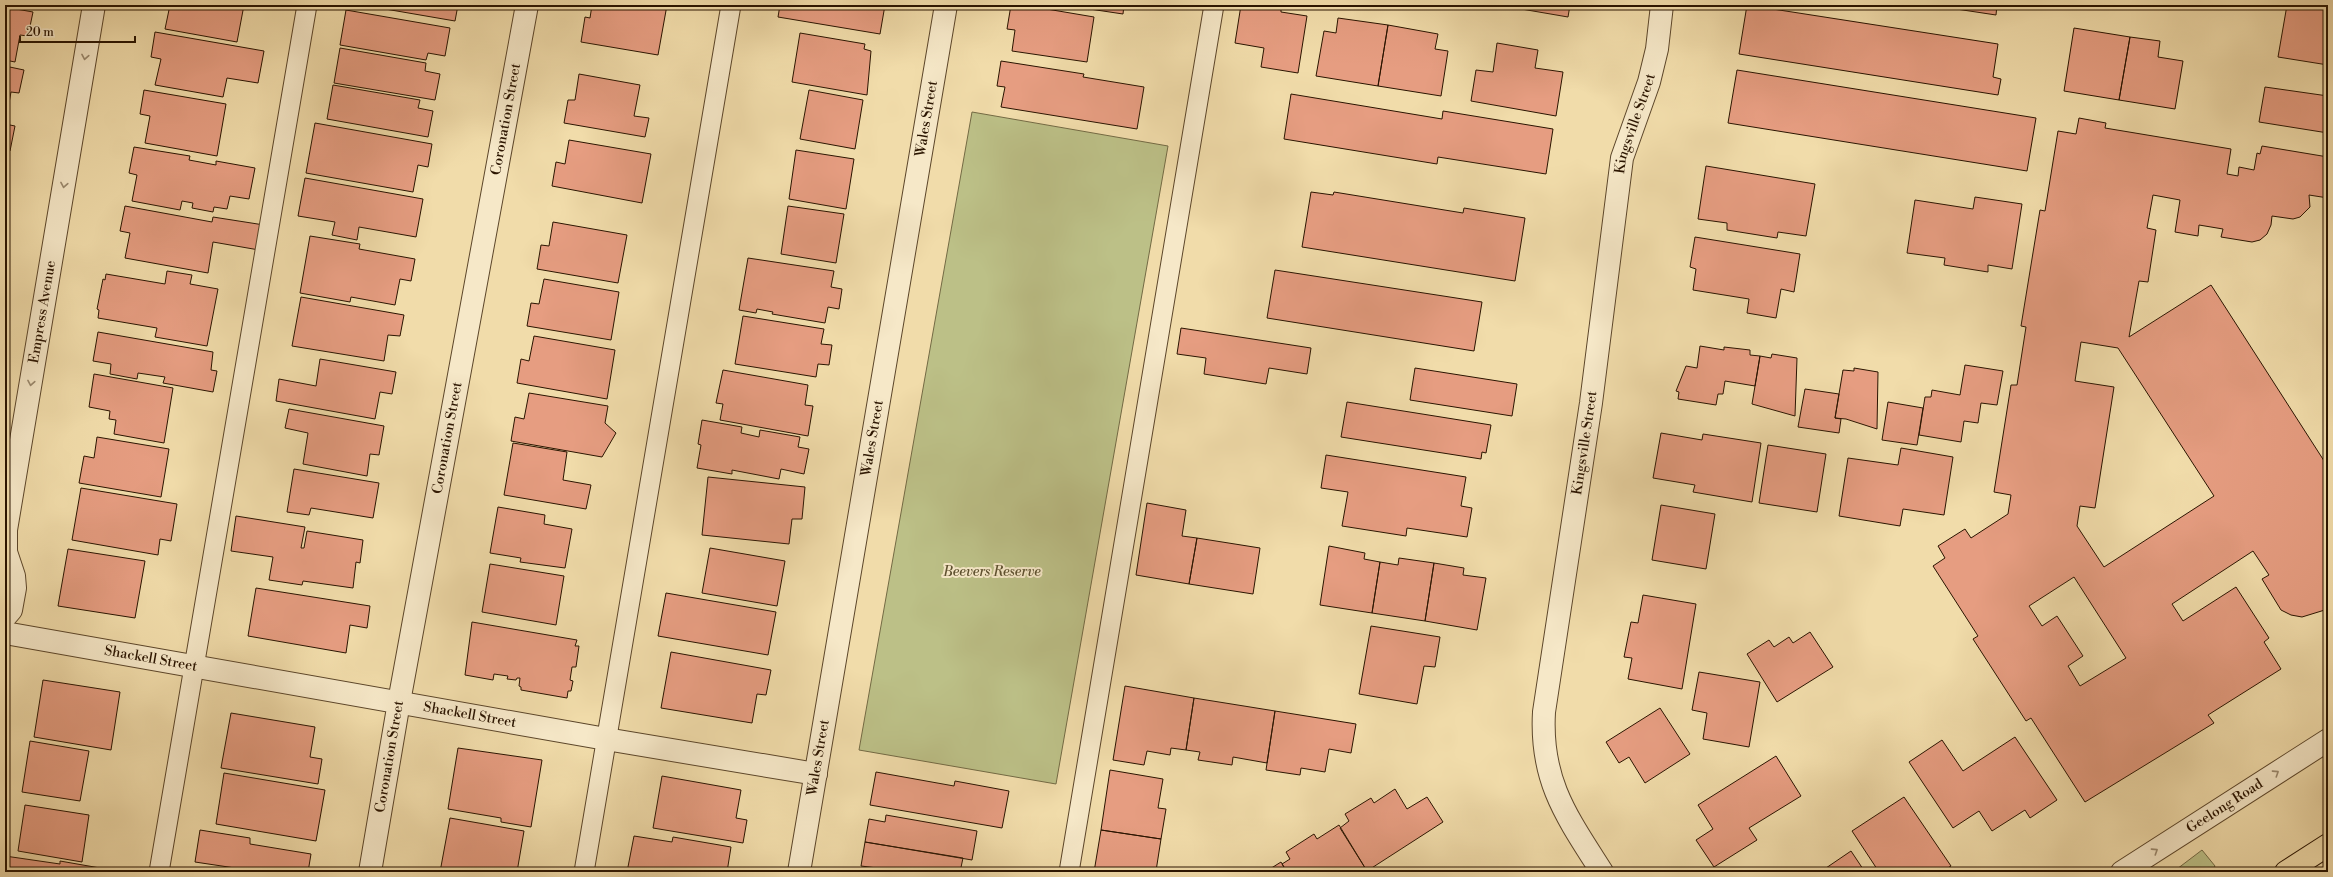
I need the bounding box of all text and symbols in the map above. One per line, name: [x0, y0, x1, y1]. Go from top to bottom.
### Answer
scale bar: [20, 18, 135, 44]
text: 20 m: [26, 25, 54, 40]
one-way arrow: [81, 54, 90, 60]
street label: Coronation Street: [487, 62, 525, 177]
street label: Kingsville Street: [1611, 72, 1660, 175]
street label: Wales Street: [911, 79, 942, 159]
one-way arrow: [60, 182, 68, 189]
street label: Empress Avenue: [25, 259, 60, 365]
one-way arrow: [27, 380, 35, 386]
street label: Coronation Street: [428, 380, 467, 495]
street label: Kingsville Street: [1568, 390, 1601, 496]
street label: Wales Street: [857, 399, 888, 479]
park label: Beevers Reserve: [942, 563, 1041, 581]
street label: Shackell Street: [103, 642, 199, 676]
street label: Shackell Street: [422, 698, 518, 732]
street label: Coronation Street: [371, 699, 408, 814]
street label: Wales Street: [803, 718, 834, 798]
one-way arrow: [2272, 771, 2279, 778]
street label: Geelong Road: [2183, 775, 2266, 837]
one-way arrow: [2151, 848, 2158, 856]

